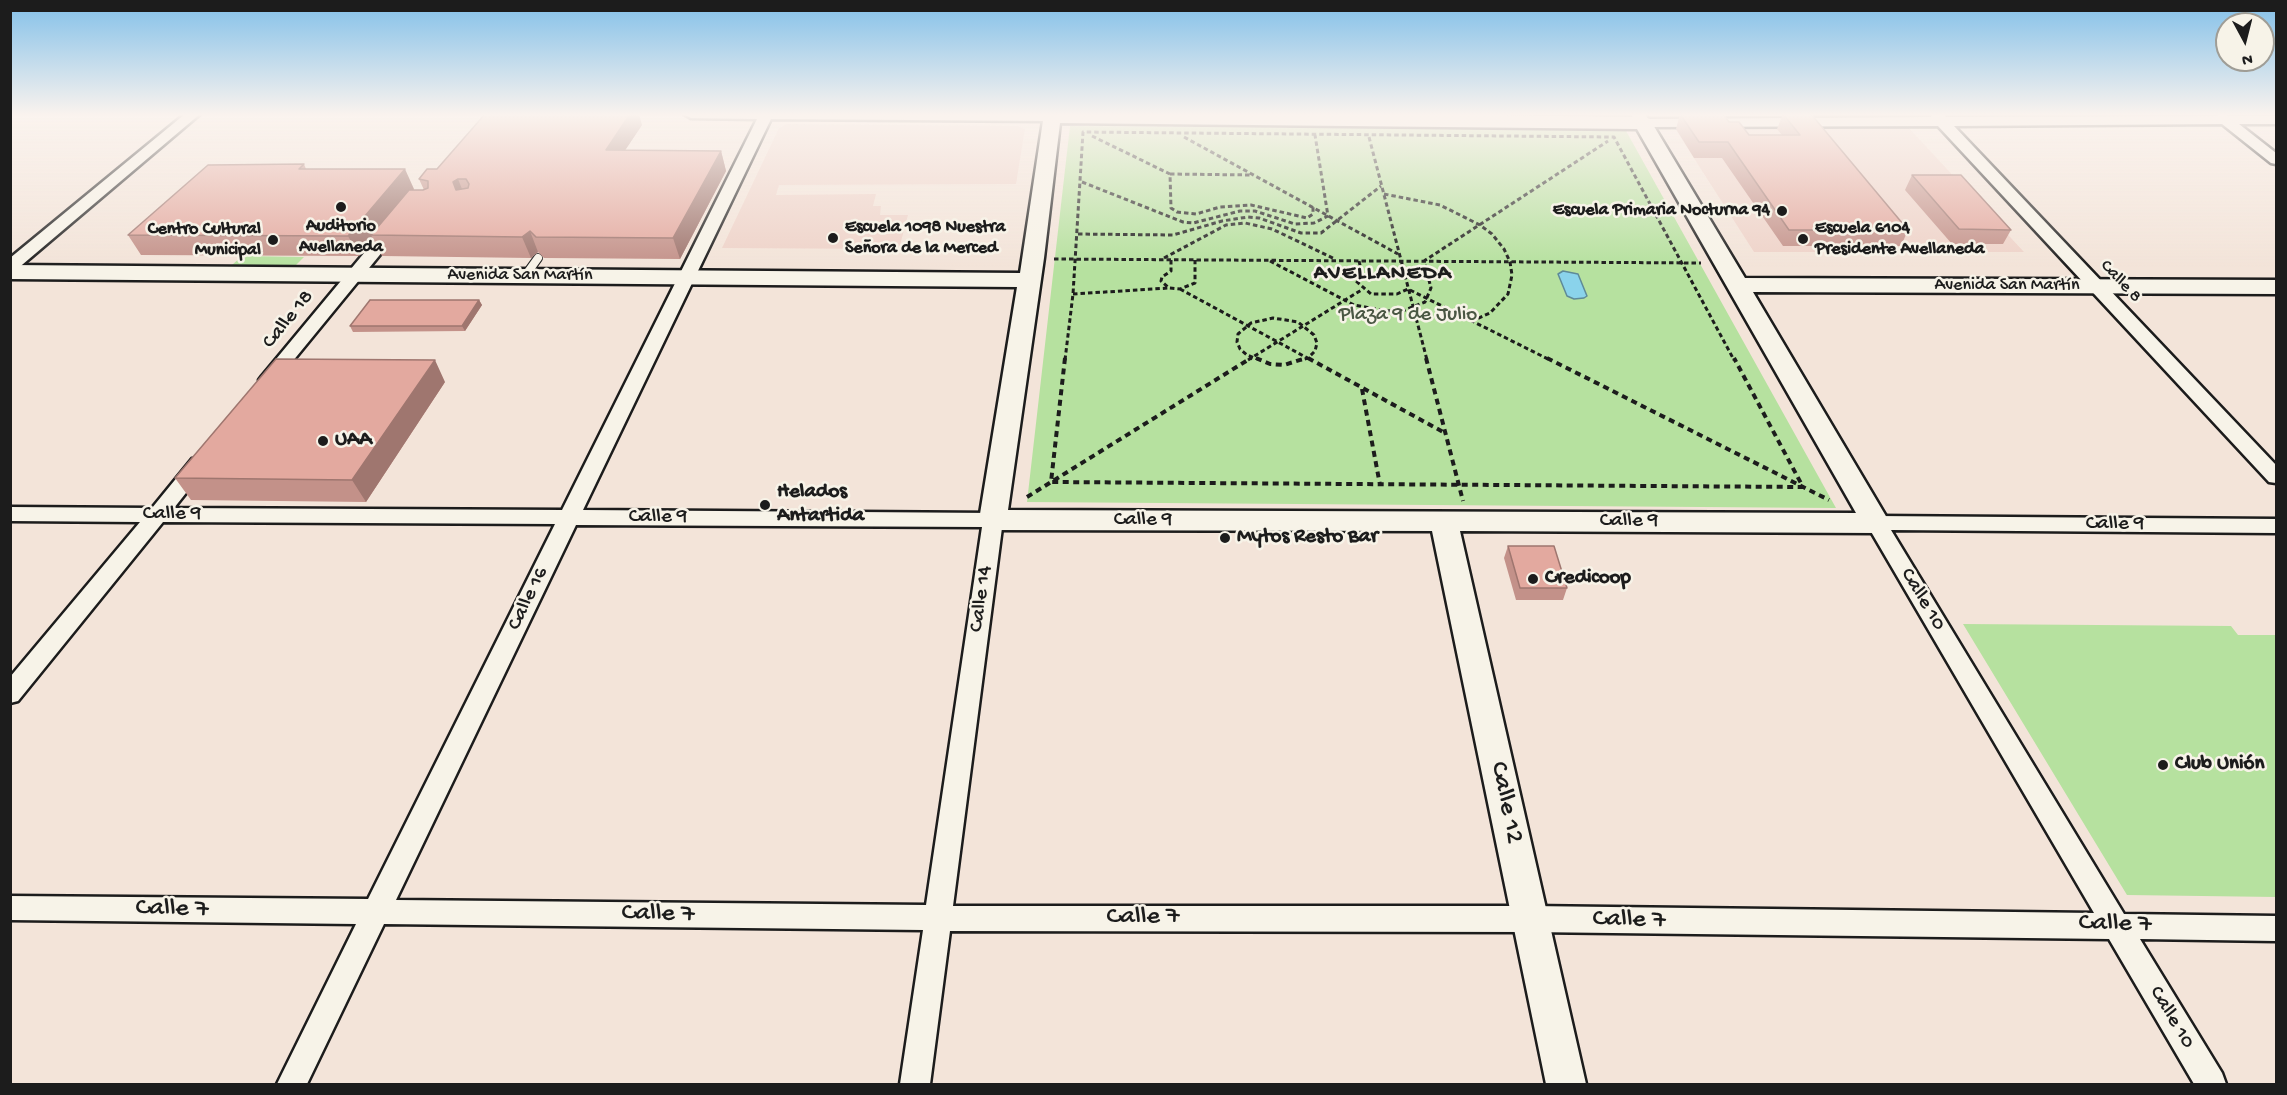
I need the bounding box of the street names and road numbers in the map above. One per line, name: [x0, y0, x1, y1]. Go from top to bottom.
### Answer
street label: Calle 8: [2095, 256, 2145, 308]
street label: Avenida San Martín: [448, 265, 592, 287]
street label: Avenida San Martín: [1935, 275, 2079, 297]
street label: Calle 18: [258, 286, 320, 354]
street label: Calle 9: [143, 502, 201, 528]
street label: Calle 9: [629, 505, 687, 531]
street label: Calle 9: [1114, 508, 1172, 534]
street label: Calle 9: [1600, 509, 1658, 535]
street label: Calle 9: [2086, 512, 2144, 538]
street label: Calle 16: [503, 563, 555, 635]
street label: Calle 14: [965, 564, 999, 634]
street label: Calle 10: [1894, 564, 1950, 636]
street label: Calle 12: [1481, 759, 1529, 847]
street label: Calle 7: [135, 894, 209, 926]
street label: Calle 7: [621, 899, 695, 931]
street label: Calle 7: [1106, 902, 1180, 934]
street label: Calle 7: [1592, 905, 1666, 937]
street label: Calle 7: [2078, 909, 2152, 941]
street label: Calle 10: [2143, 982, 2199, 1054]

